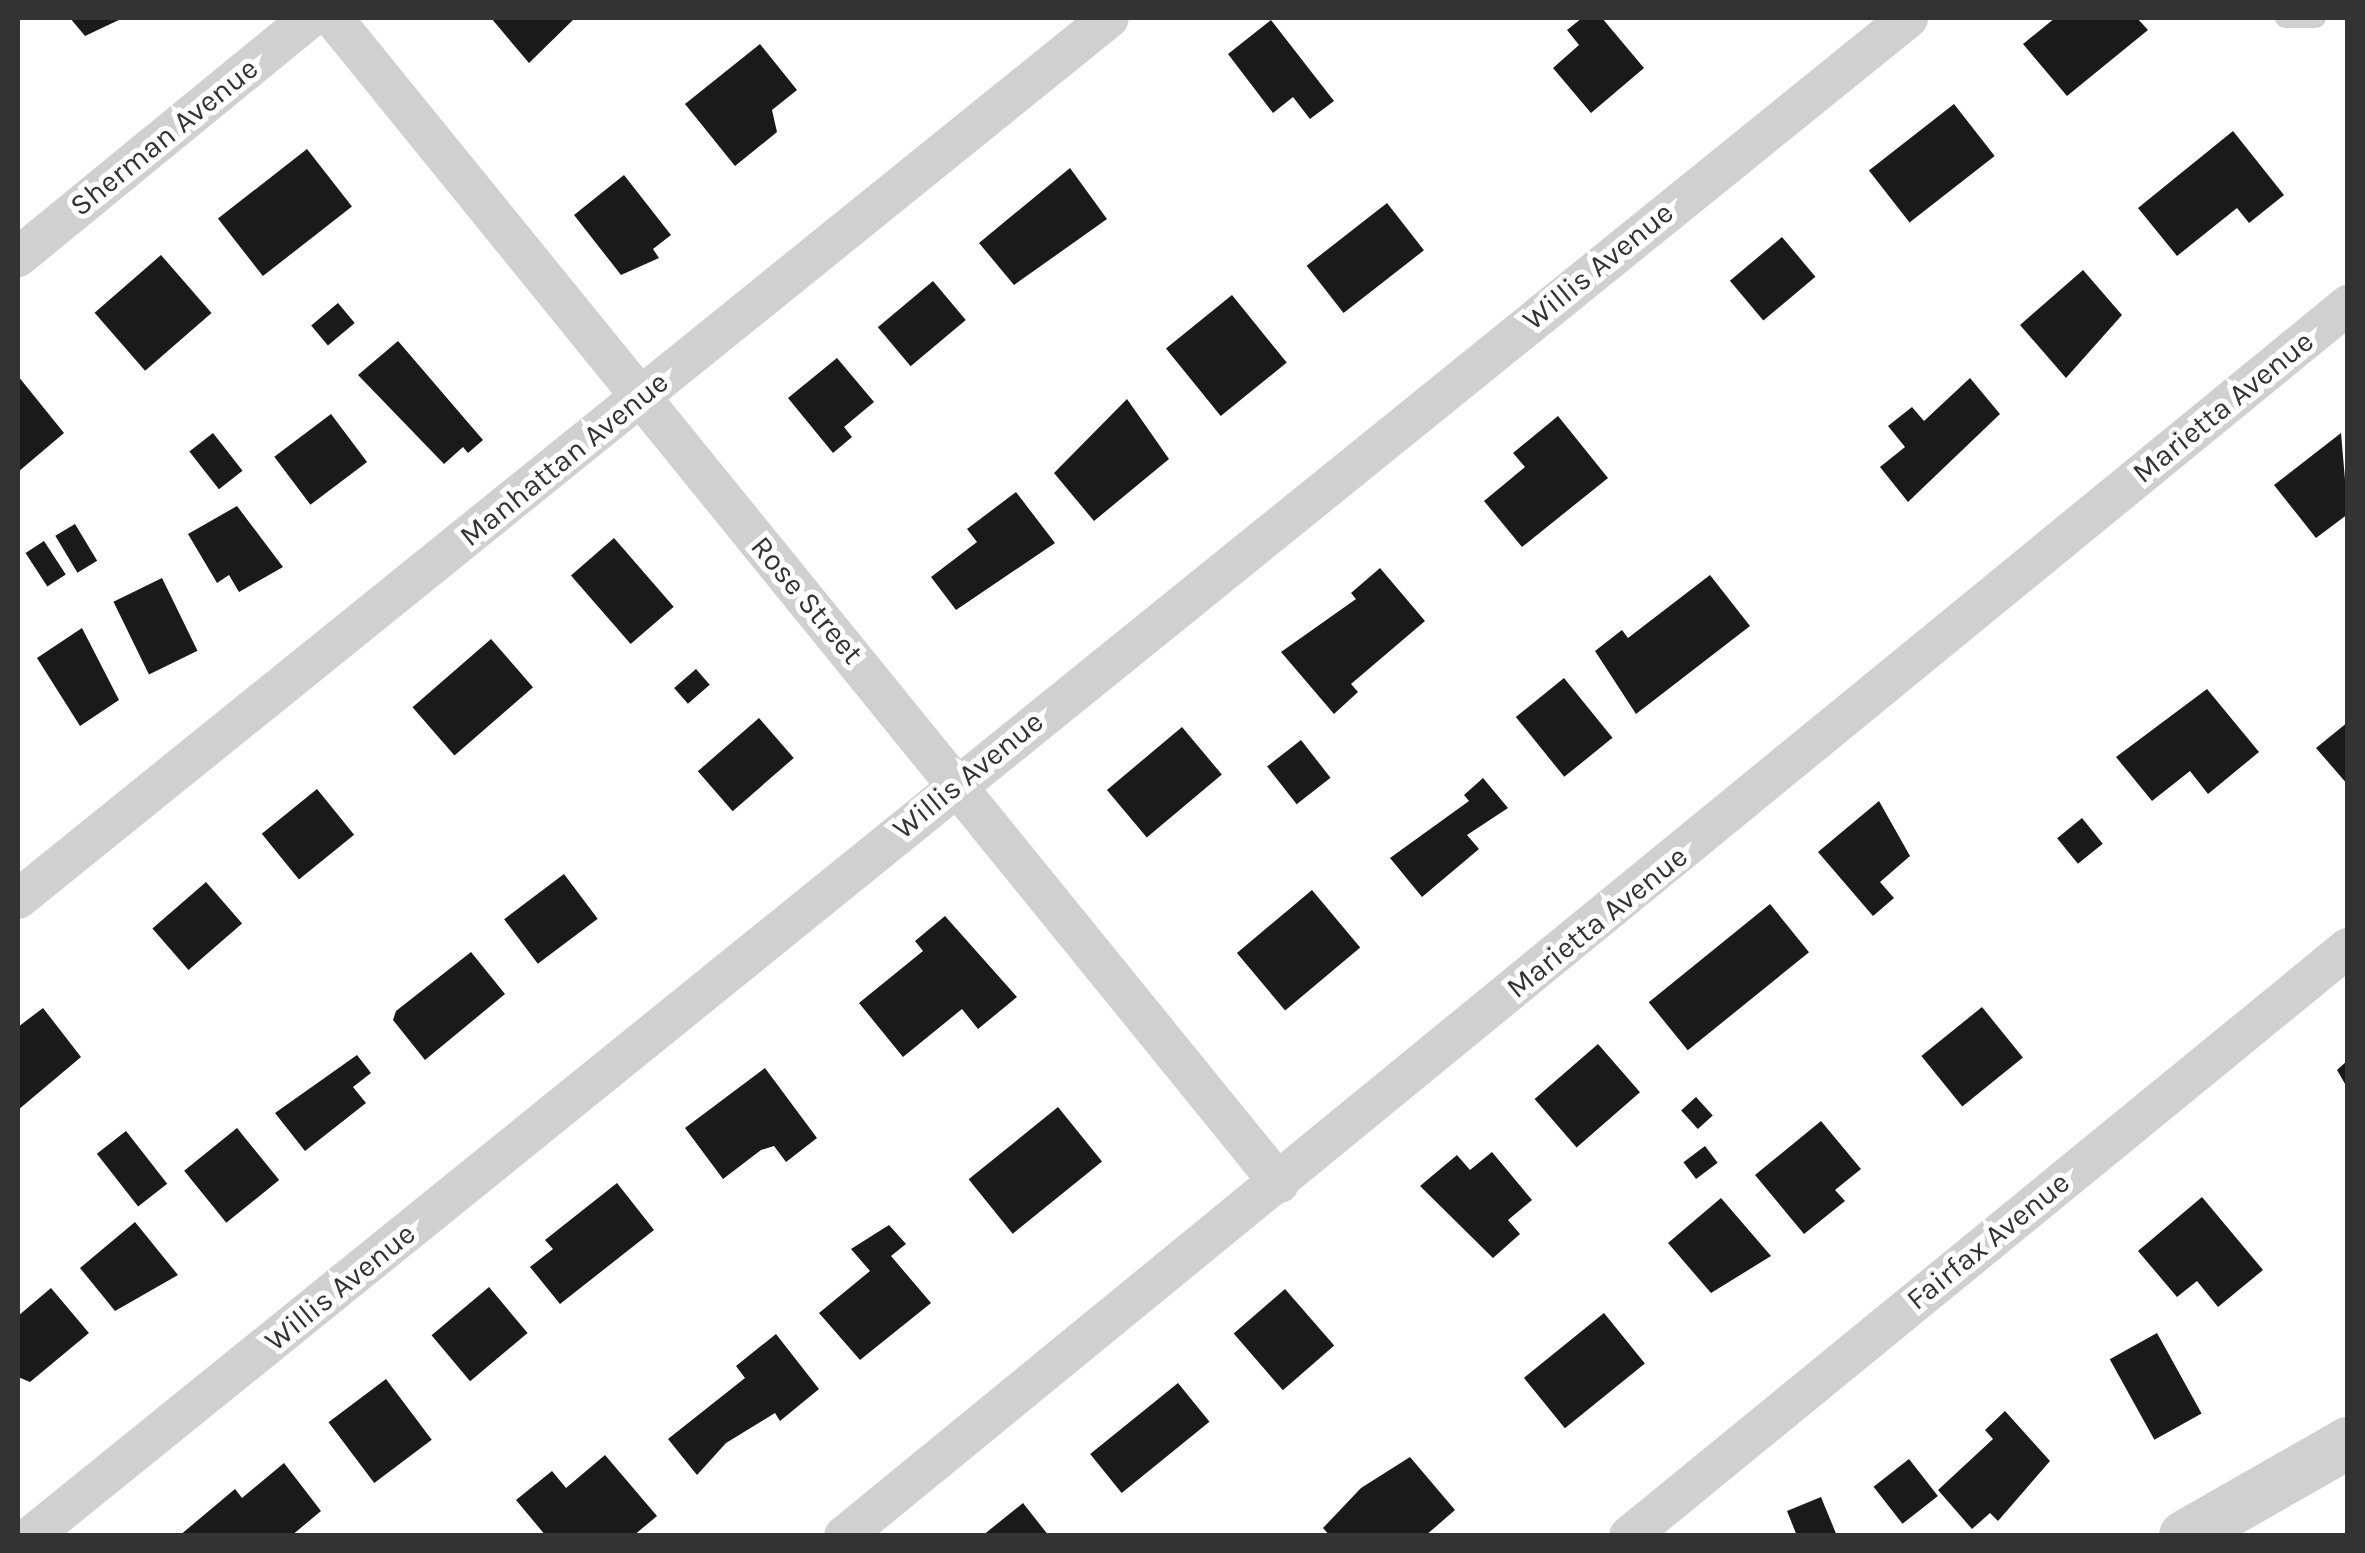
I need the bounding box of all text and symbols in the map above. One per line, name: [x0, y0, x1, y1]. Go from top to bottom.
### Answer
street label: Sherman Avenue: [63, 50, 265, 224]
street label: Willis Avenue: [1516, 194, 1680, 338]
street label: Marietta Avenue: [2125, 323, 2321, 491]
street label: Manhattan Avenue: [453, 364, 675, 554]
street label: Rose Street: [743, 529, 871, 671]
street label: Willis Avenue: [886, 703, 1050, 847]
street label: Marietta Avenue: [1499, 838, 1695, 1006]
street label: Fairfax Avenue: [1899, 1164, 2077, 1318]
street label: Willis Avenue: [258, 1215, 422, 1359]

